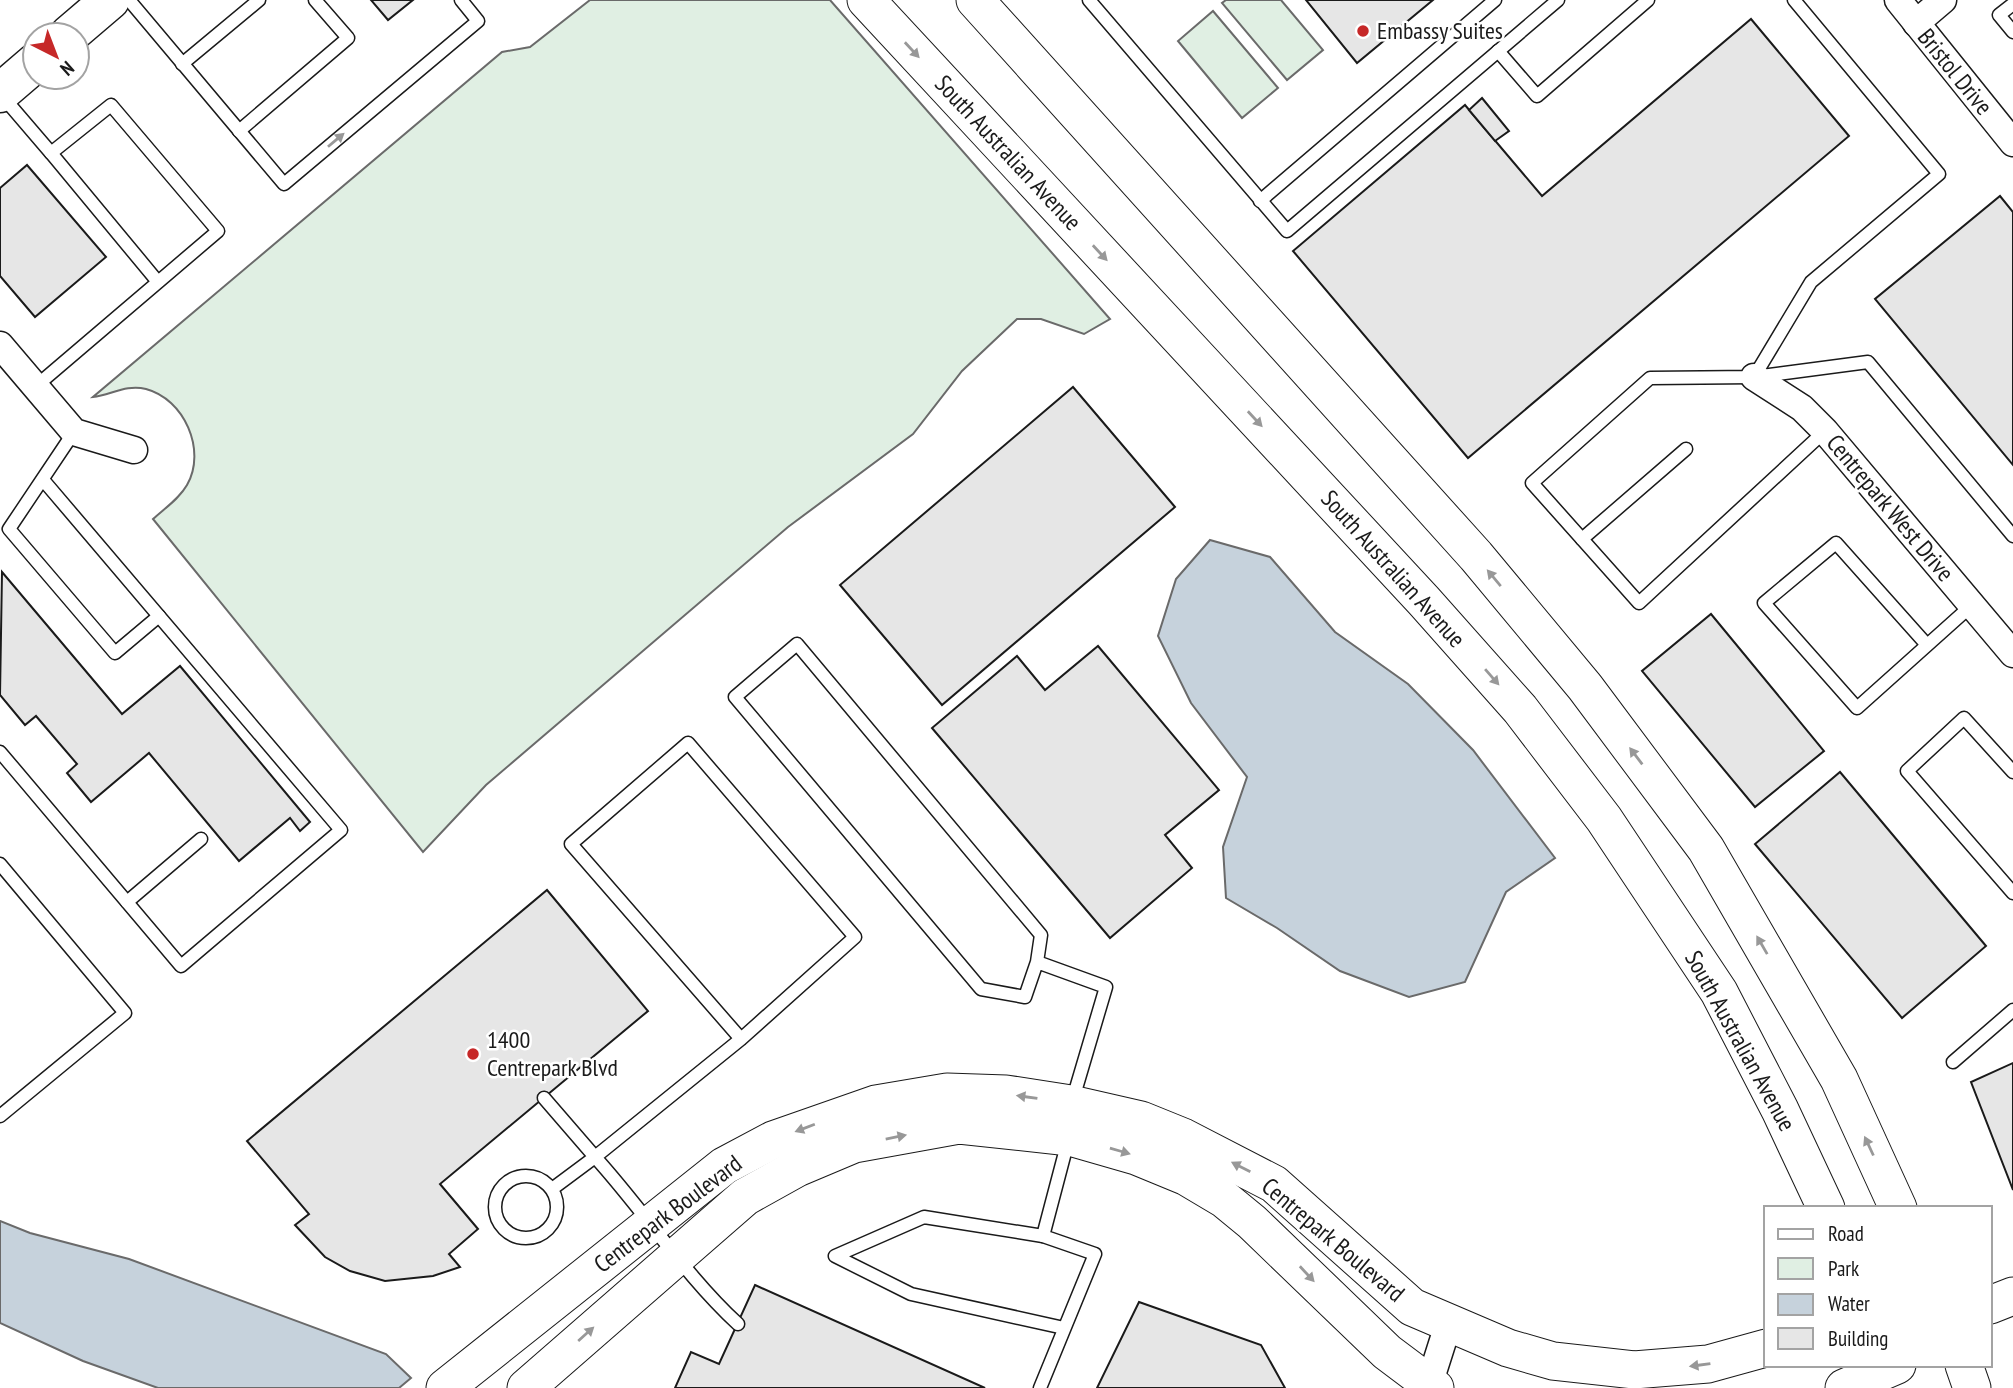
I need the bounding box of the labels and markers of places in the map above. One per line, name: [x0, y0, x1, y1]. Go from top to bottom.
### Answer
place label: Embassy Suites: [1377, 15, 1503, 46]
marker: Embassy Suites: [1355, 23, 1371, 39]
place label: 1400 Centrepark Blvd: [487, 1024, 618, 1083]
marker: 1400 Centrepark Blvd: [465, 1046, 481, 1062]

